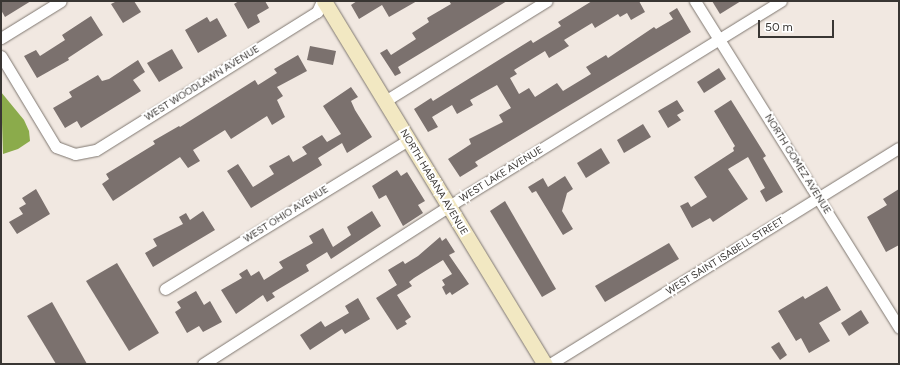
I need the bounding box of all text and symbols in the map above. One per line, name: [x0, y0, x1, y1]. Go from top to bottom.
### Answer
scale bar: [760, 12, 836, 38]
text: 50 m: [765, 20, 793, 34]
street label: WEST WOODLAWN AVENUE: [142, 43, 262, 123]
street label: NORTH GOMEZ AVENUE: [762, 112, 834, 216]
street label: NORTH HABANA AVENUE: [398, 127, 470, 237]
street label: WEST LAKE AVENUE: [457, 143, 545, 205]
street label: WEST OHIO AVENUE: [241, 183, 331, 245]
street label: WEST SAINT ISABELL STREET: [664, 215, 786, 297]

